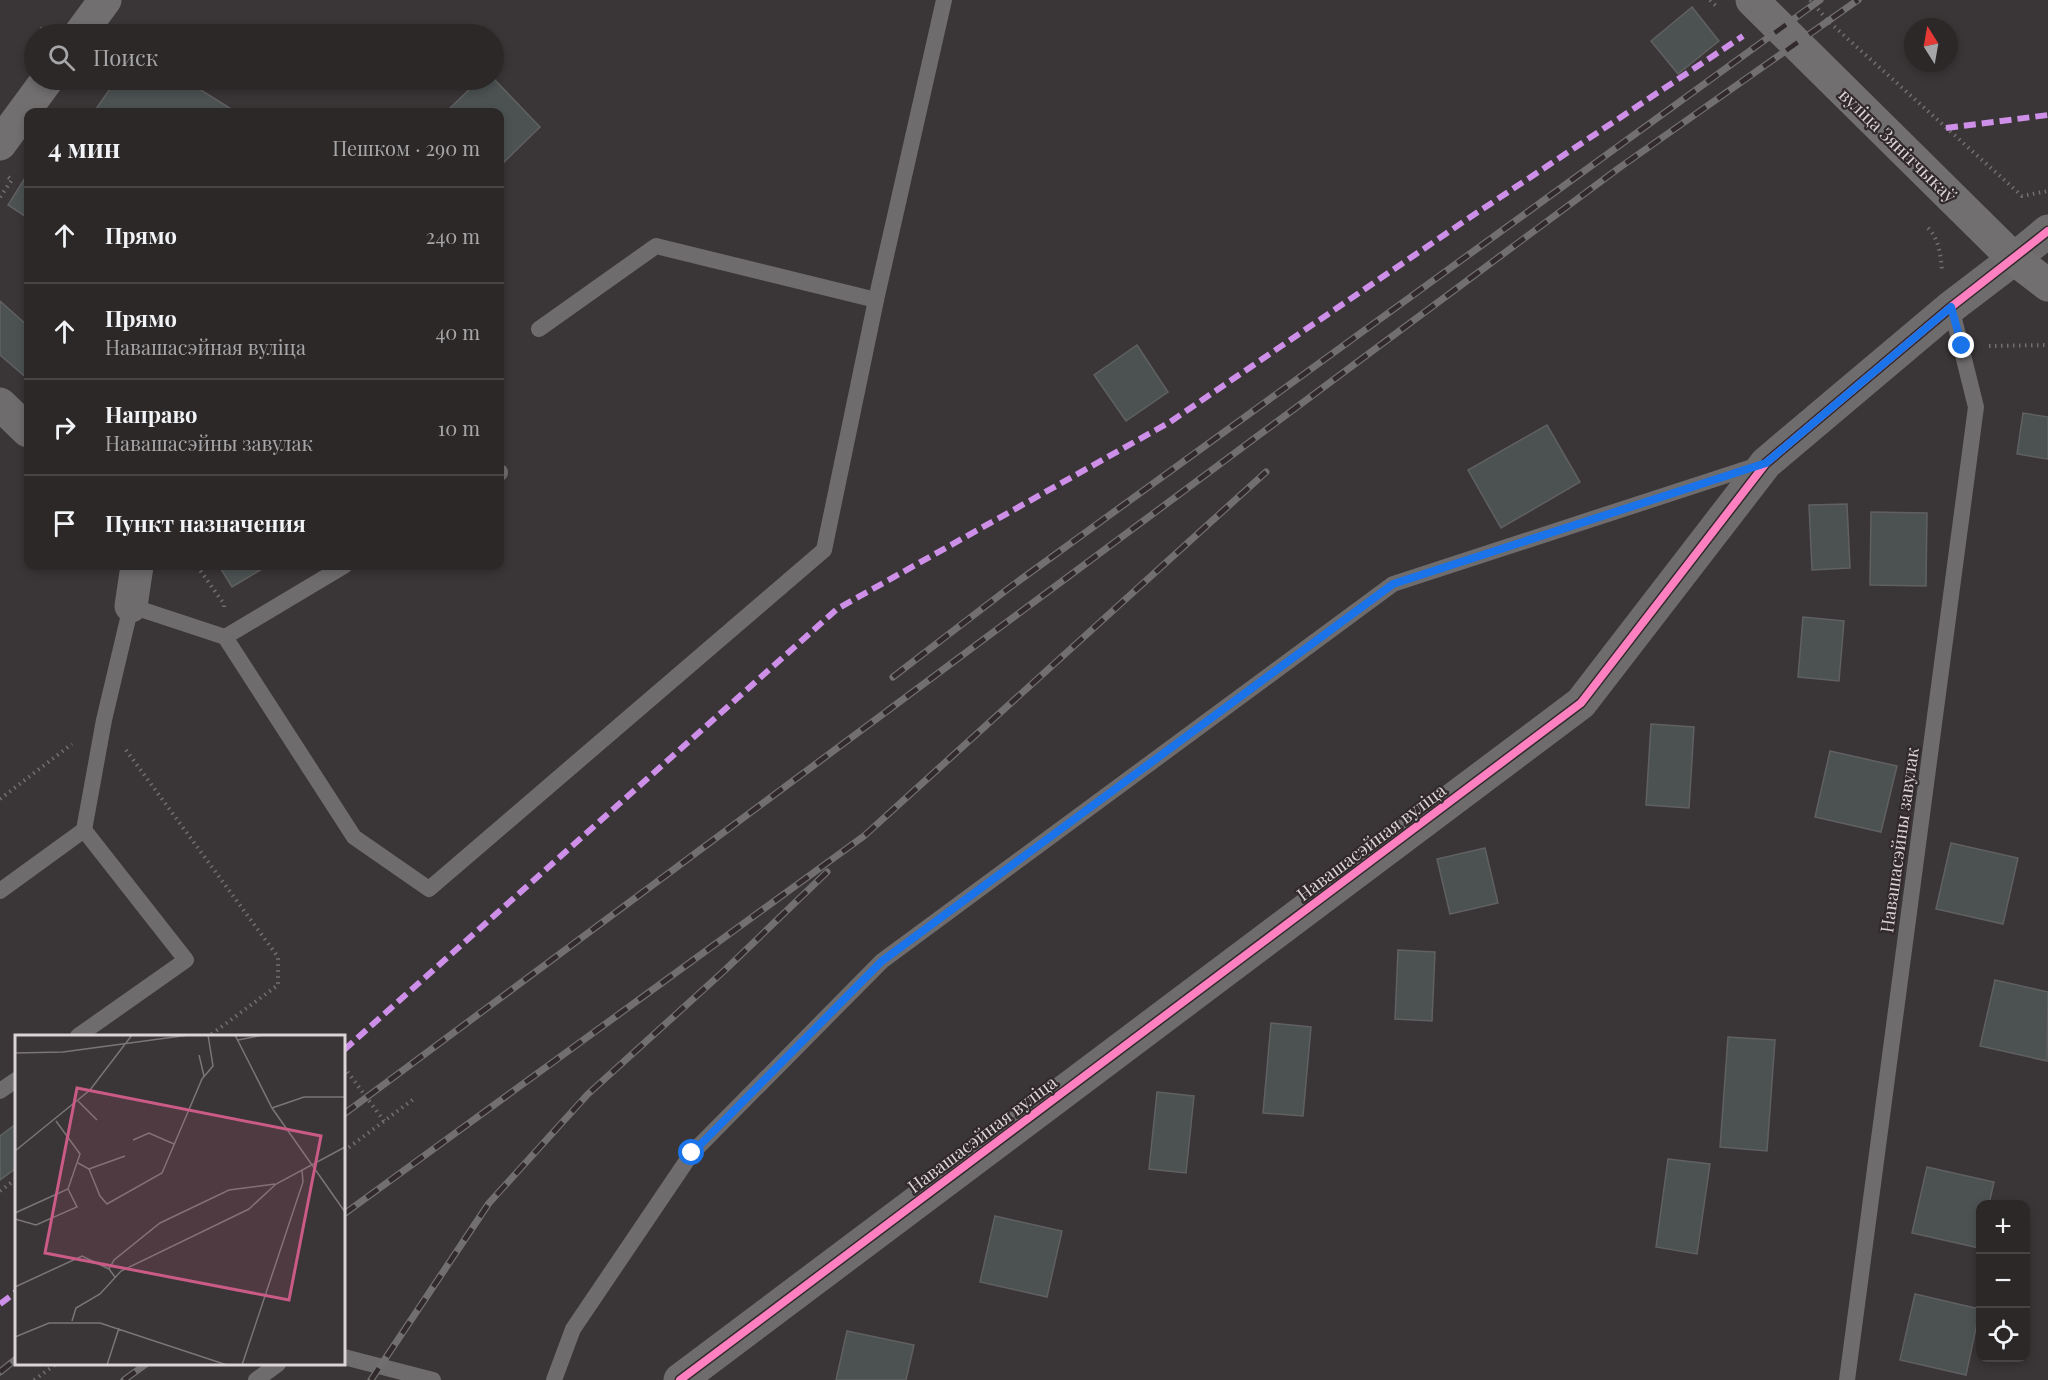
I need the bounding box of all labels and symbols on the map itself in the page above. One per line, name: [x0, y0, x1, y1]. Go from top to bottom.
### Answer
north arrow: [1904, 18, 1958, 72]
street label: вуліца Зянітчыкаў: [1834, 83, 1962, 207]
route end: [1948, 332, 1974, 358]
street label: Навашасэйны завулак: [1874, 746, 1924, 934]
street label: Навашасэйная вуліца: [1292, 778, 1450, 906]
inset map: [15, 1035, 345, 1365]
street label: Навашасэйная вуліца: [903, 1070, 1061, 1198]
route start: [678, 1139, 704, 1165]

